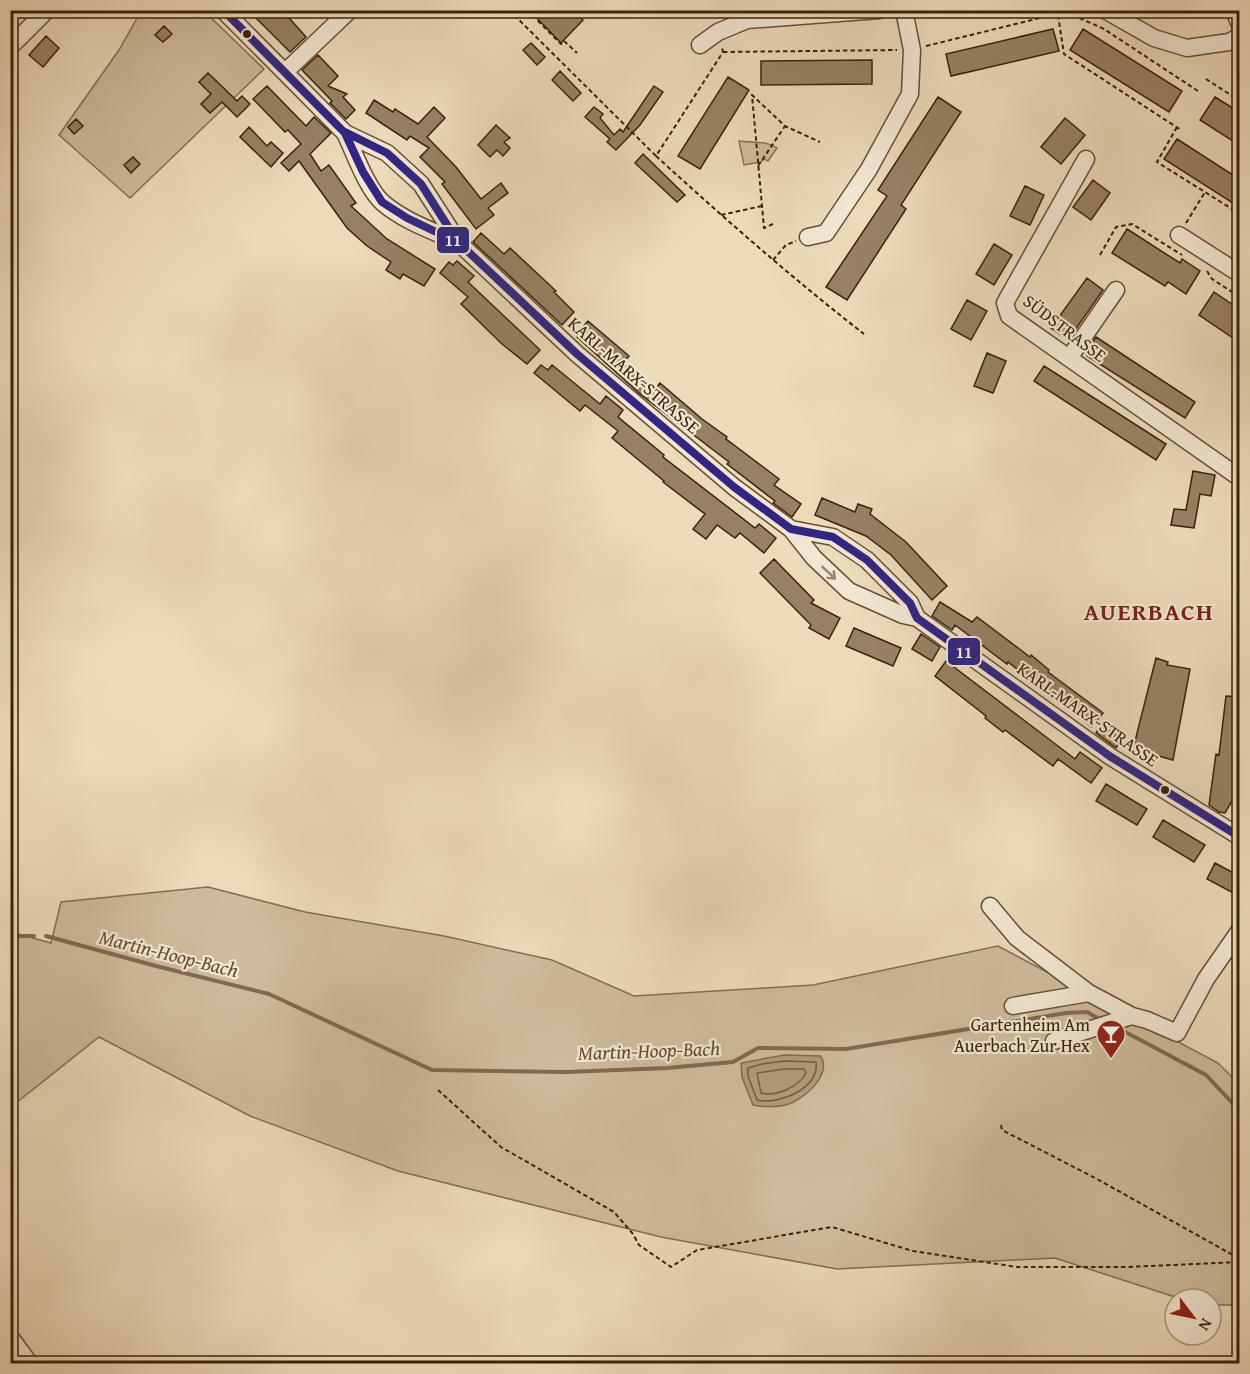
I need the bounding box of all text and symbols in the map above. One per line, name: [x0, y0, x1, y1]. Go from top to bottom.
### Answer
unlabelled marker: [241, 28, 253, 40]
line badge: 11: [436, 226, 470, 254]
text: 11: [445, 228, 461, 252]
street label: SÜDSTRASSE: [1018, 288, 1112, 368]
street label: KARL-MARX-STRASSE: [562, 310, 706, 440]
one-way arrow: [822, 565, 837, 580]
district label: AUERBACH: [1084, 594, 1214, 629]
line badge: 11: [947, 637, 981, 666]
text: 11: [956, 640, 972, 664]
street label: KARL-MARX-STRASSE: [1012, 655, 1164, 773]
unlabelled marker: [1159, 784, 1171, 796]
water label: Martin-Hoop-Bach: [96, 922, 242, 984]
place label: Gartenheim Am Auerbach Zur Hex: [954, 1011, 1091, 1059]
bar icon: Gartenheim Am Auerbach Zur Hex: [1095, 1018, 1127, 1060]
water label: Martin-Hoop-Bach: [577, 1033, 721, 1067]
north arrow: [1163, 1287, 1223, 1347]
text: N: [1193, 1314, 1219, 1336]

